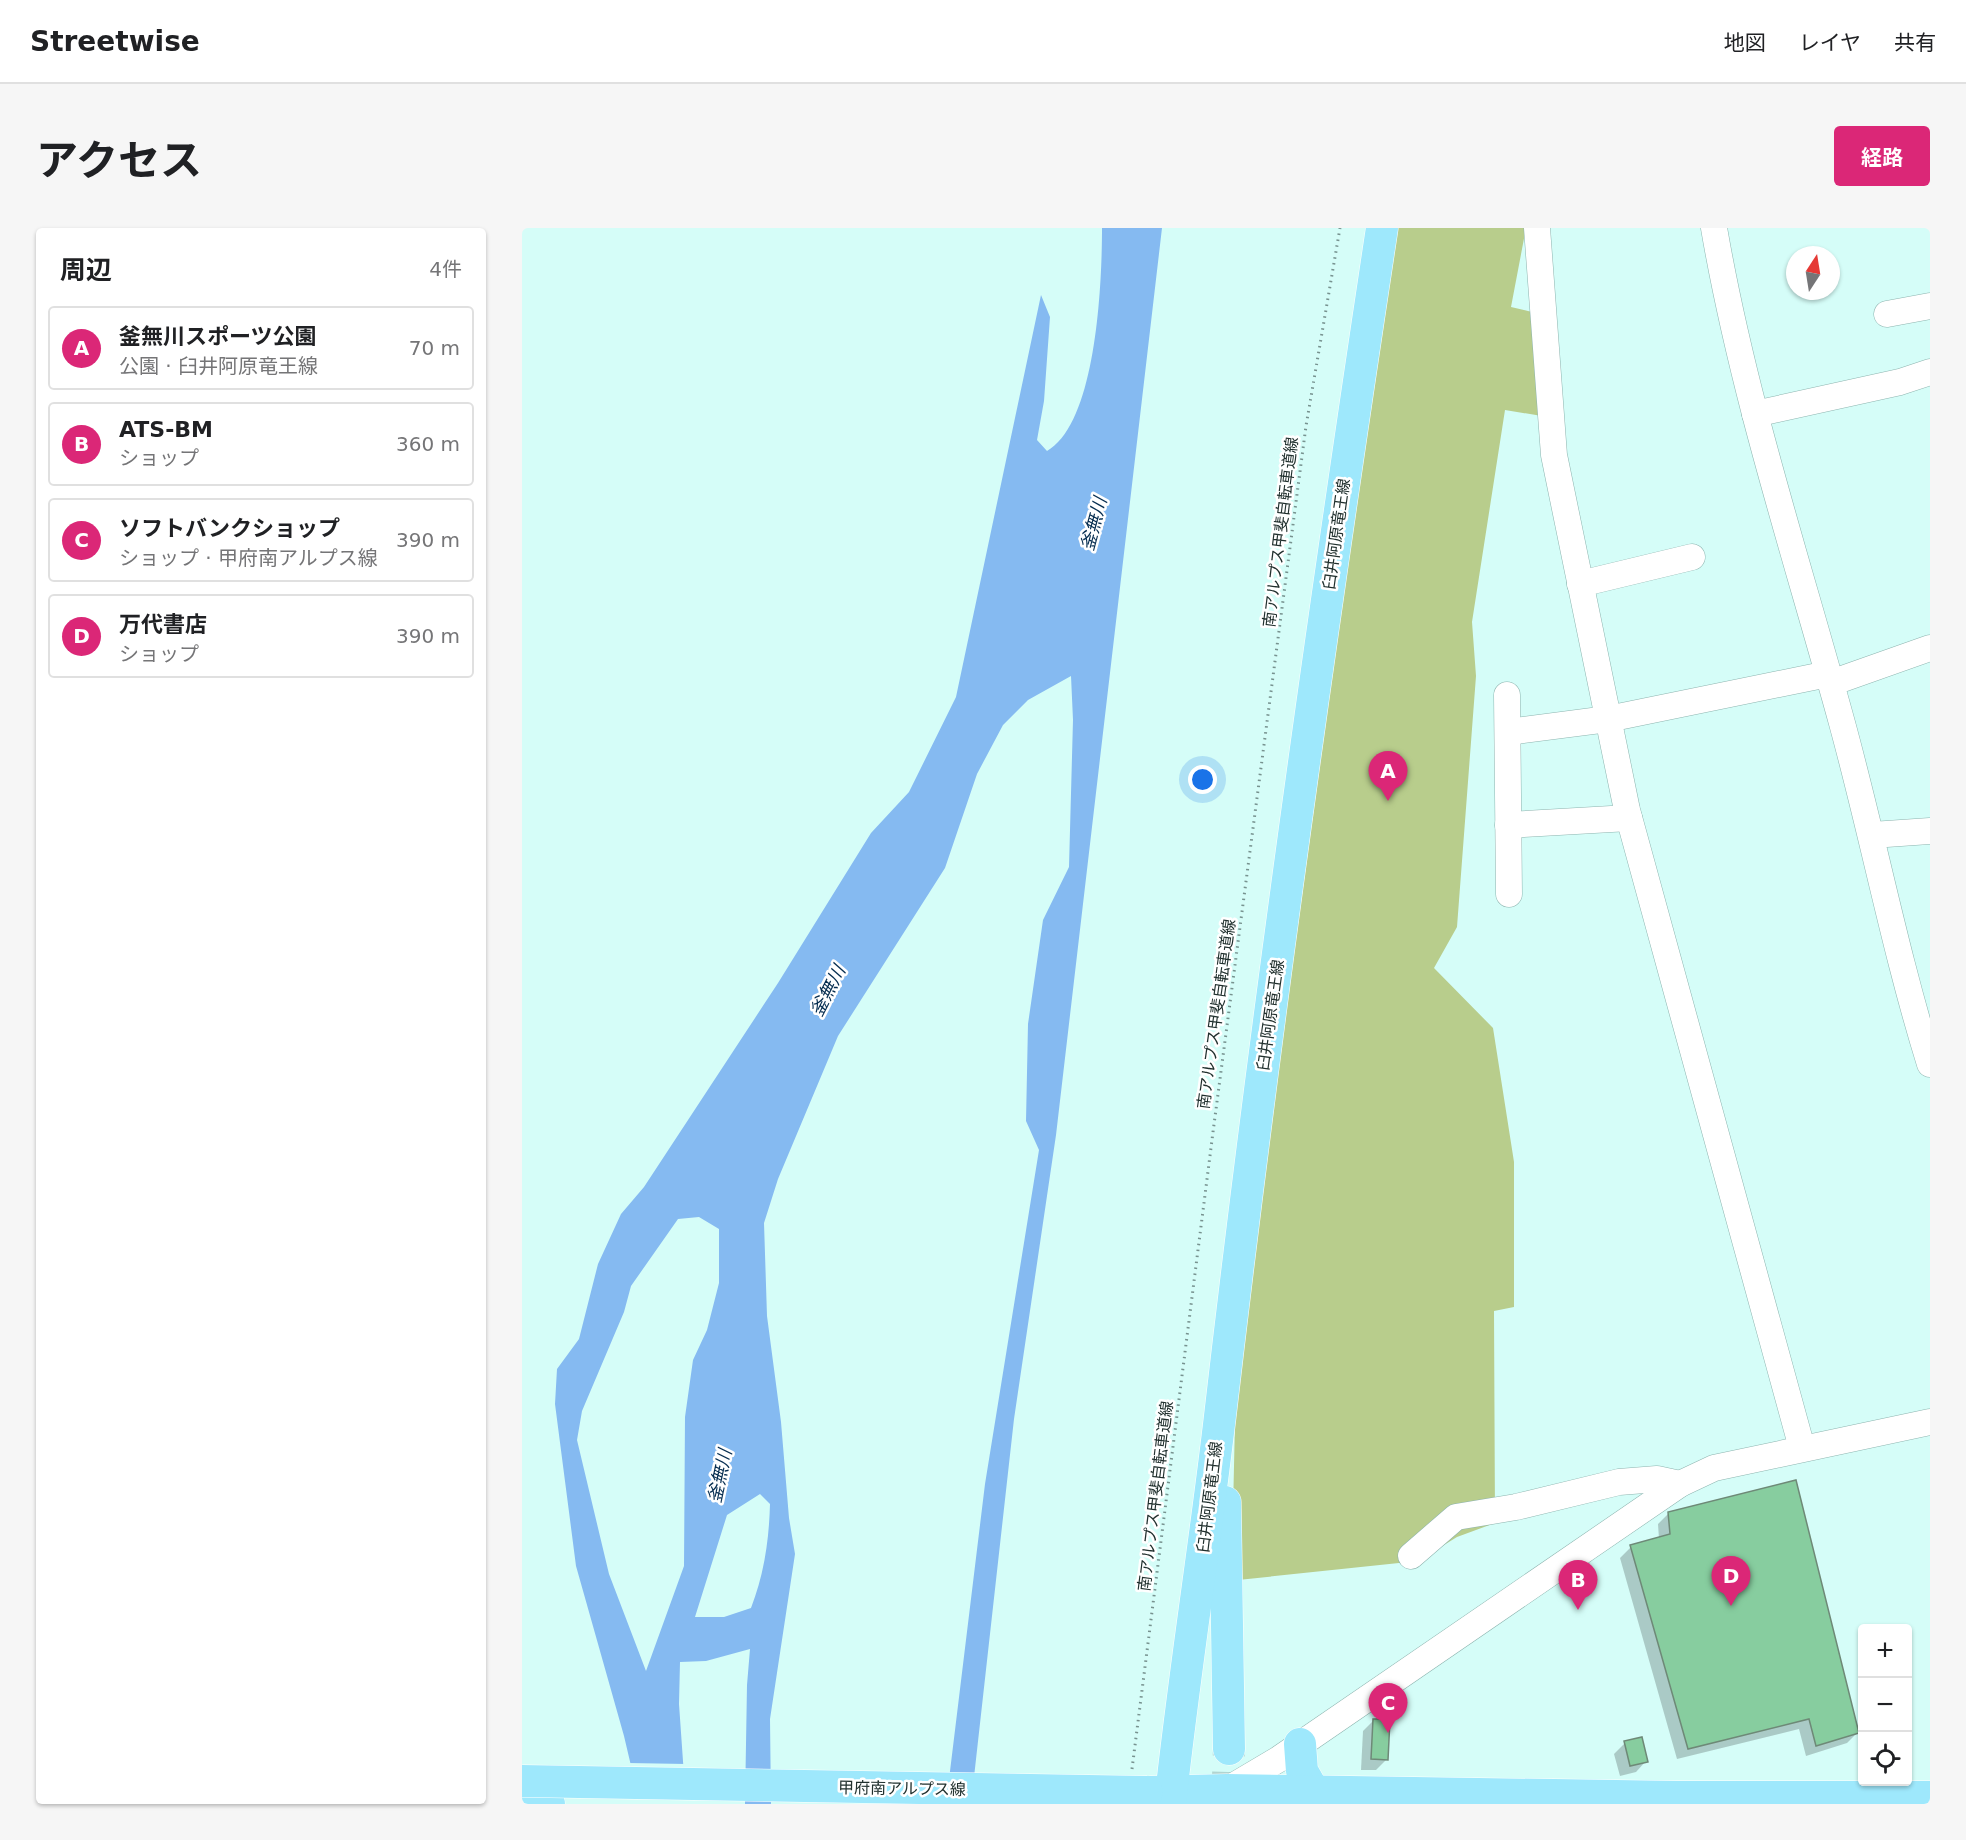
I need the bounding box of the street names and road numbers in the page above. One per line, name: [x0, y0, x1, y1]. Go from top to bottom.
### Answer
street label: 南アルプス甲斐自転車道線: [1259, 436, 1302, 628]
street label: 臼井阿原竜王線: [1319, 477, 1354, 591]
street label: 南アルプス甲斐自転車道線: [1194, 918, 1239, 1110]
street label: 臼井阿原竜王線: [1253, 958, 1288, 1072]
street label: 南アルプス甲斐自転車道線: [1134, 1400, 1177, 1592]
street label: 臼井阿原竜王線: [1193, 1440, 1226, 1554]
street label: 甲府南アルプス線: [838, 1778, 966, 1799]

